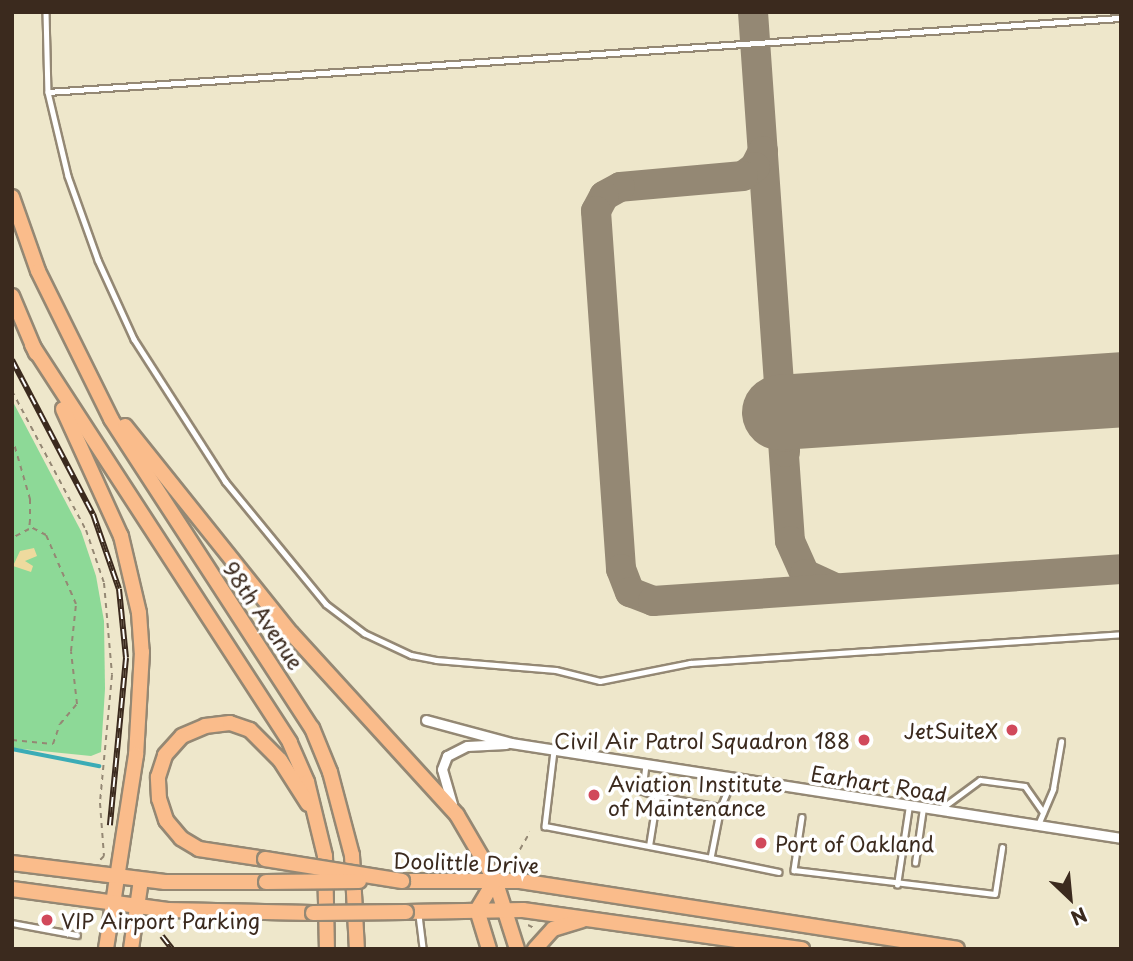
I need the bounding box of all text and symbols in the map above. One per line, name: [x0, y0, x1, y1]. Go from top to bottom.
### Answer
street label: 98th Avenue: [218, 556, 310, 674]
place label: JetSuiteX: [904, 717, 998, 743]
marker: JetSuiteX: [1004, 722, 1020, 738]
place label: Civil Air Patrol Squadron 188: [555, 727, 850, 753]
marker: Civil Air Patrol Squadron 188: [856, 732, 872, 748]
street label: Earhart Road: [809, 760, 949, 806]
place label: Aviation Institute of Maintenance: [608, 770, 782, 820]
marker: Aviation Institute of Maintenance: [586, 787, 602, 803]
place label: Port of Oakland: [775, 830, 936, 856]
marker: Port of Oakland: [753, 835, 769, 851]
street label: Doolittle Drive: [392, 847, 540, 877]
north arrow: [1035, 863, 1105, 933]
text: N: [1066, 901, 1092, 933]
place label: VIP Airport Parking: [61, 907, 263, 933]
marker: VIP Airport Parking: [39, 912, 55, 928]

